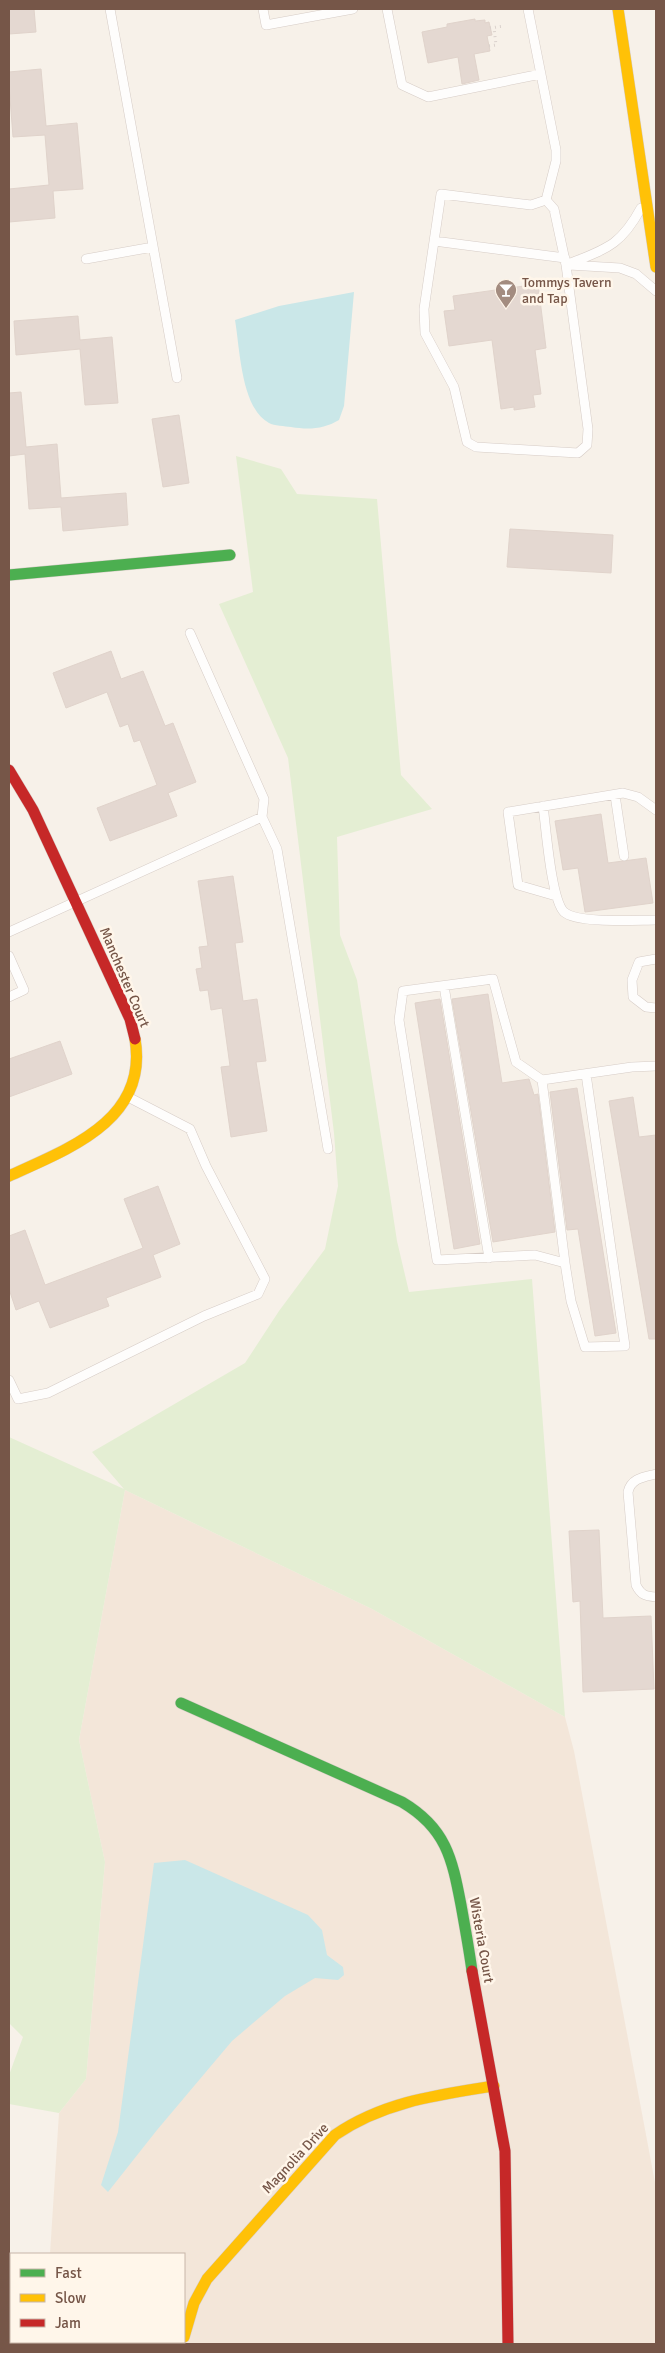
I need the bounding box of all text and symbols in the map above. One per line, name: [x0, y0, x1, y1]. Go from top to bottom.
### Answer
place label: Tommys Tavern and Tap: [522, 274, 612, 307]
bar icon: Tommys Tavern and Tap: [494, 278, 518, 309]
street label: Manchester Court: [96, 925, 153, 1030]
street label: Wisteria Court: [466, 1896, 497, 1984]
street label: Magnolia Drive: [258, 2120, 332, 2197]
legend: [10, 2253, 185, 2343]
text: Fast: [55, 2264, 82, 2282]
text: Slow: [55, 2289, 86, 2307]
text: Jam: [55, 2314, 81, 2332]

